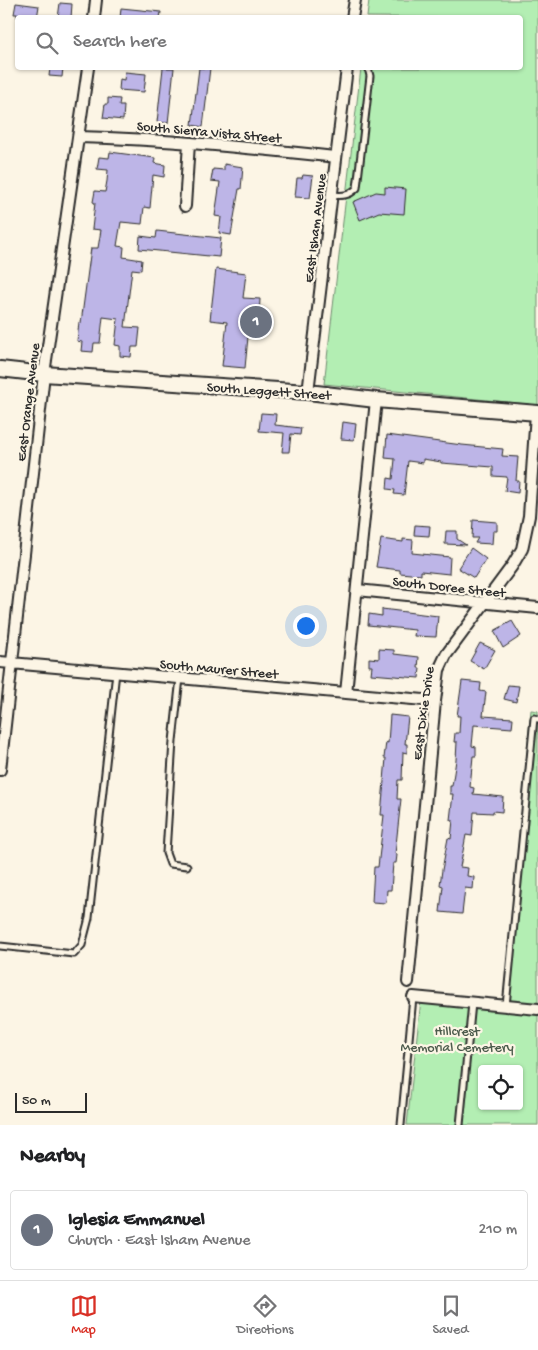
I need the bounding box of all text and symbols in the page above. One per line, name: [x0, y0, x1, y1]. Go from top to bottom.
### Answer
search box: [15, 15, 523, 70]
icon: search: [33, 29, 61, 57]
text: Search here: [73, 31, 167, 54]
street label: South Sierra Vista Street: [136, 119, 283, 148]
street label: East Isham Avenue: [301, 172, 332, 284]
pin: 1: [240, 303, 272, 341]
street label: East Orange Avenue: [14, 341, 45, 462]
street label: South Leggett Street: [206, 380, 333, 405]
street label: South Doree Street: [391, 574, 507, 603]
your location: [293, 613, 319, 639]
street label: South Maurer Street: [159, 657, 280, 684]
street label: East Dixie Drive: [409, 665, 440, 761]
park label: Hillcrest Memorial Cemetery: [400, 1024, 514, 1057]
map controls: [478, 1065, 523, 1110]
button: locate: [478, 1065, 523, 1110]
scale bar: [15, 1090, 88, 1113]
text: 50 m: [22, 1093, 51, 1110]
text: Nearby: [20, 1145, 85, 1170]
text: Iglesia Emmanuel: [68, 1209, 205, 1232]
text: 1: [34, 1221, 40, 1240]
text: 210 m: [478, 1221, 517, 1240]
text: Church · East Isham Avenue: [68, 1232, 251, 1251]
tab: Map: [70, 1292, 98, 1339]
tab: Directions: [237, 1292, 294, 1339]
tab: Saved: [433, 1292, 468, 1339]

